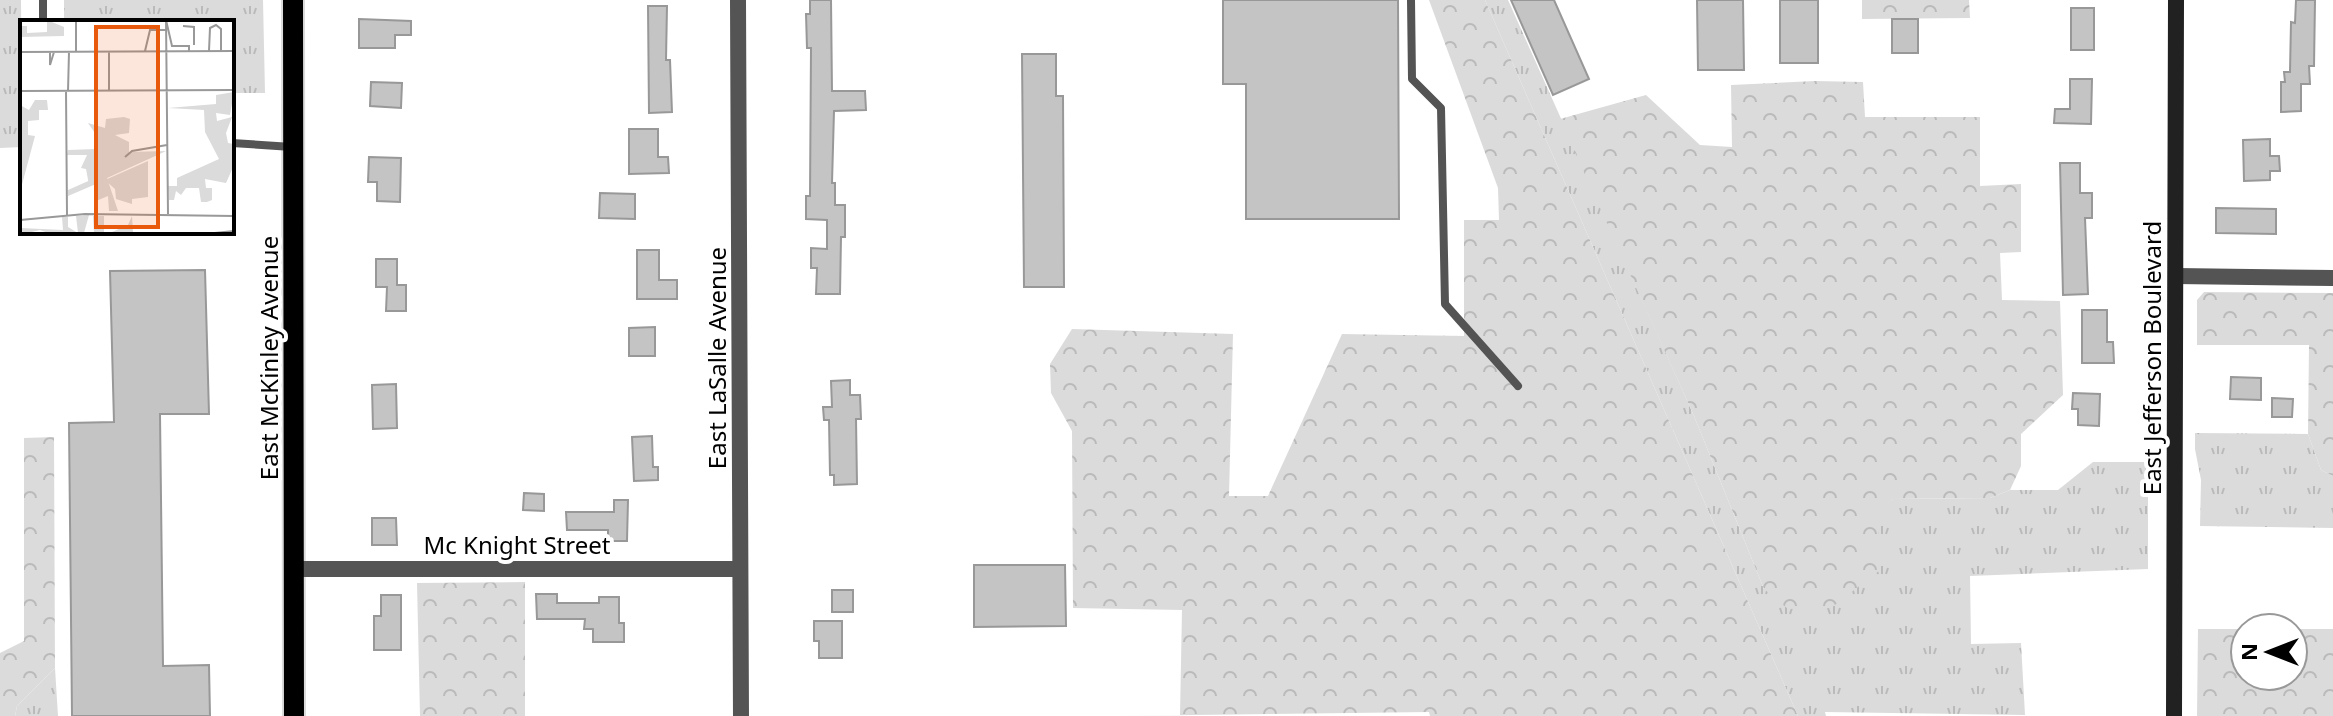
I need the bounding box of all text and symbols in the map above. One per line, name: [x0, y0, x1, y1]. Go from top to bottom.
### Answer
inset map: [20, 20, 234, 234]
street label: East Jefferson Boulevard: [2135, 221, 2168, 495]
street label: East McKinley Avenue: [252, 236, 285, 480]
street label: East LaSalle Avenue: [700, 247, 733, 469]
street label: Mc Knight Street: [424, 528, 611, 561]
north arrow: [2229, 612, 2309, 692]
text: N: [2233, 643, 2263, 661]

